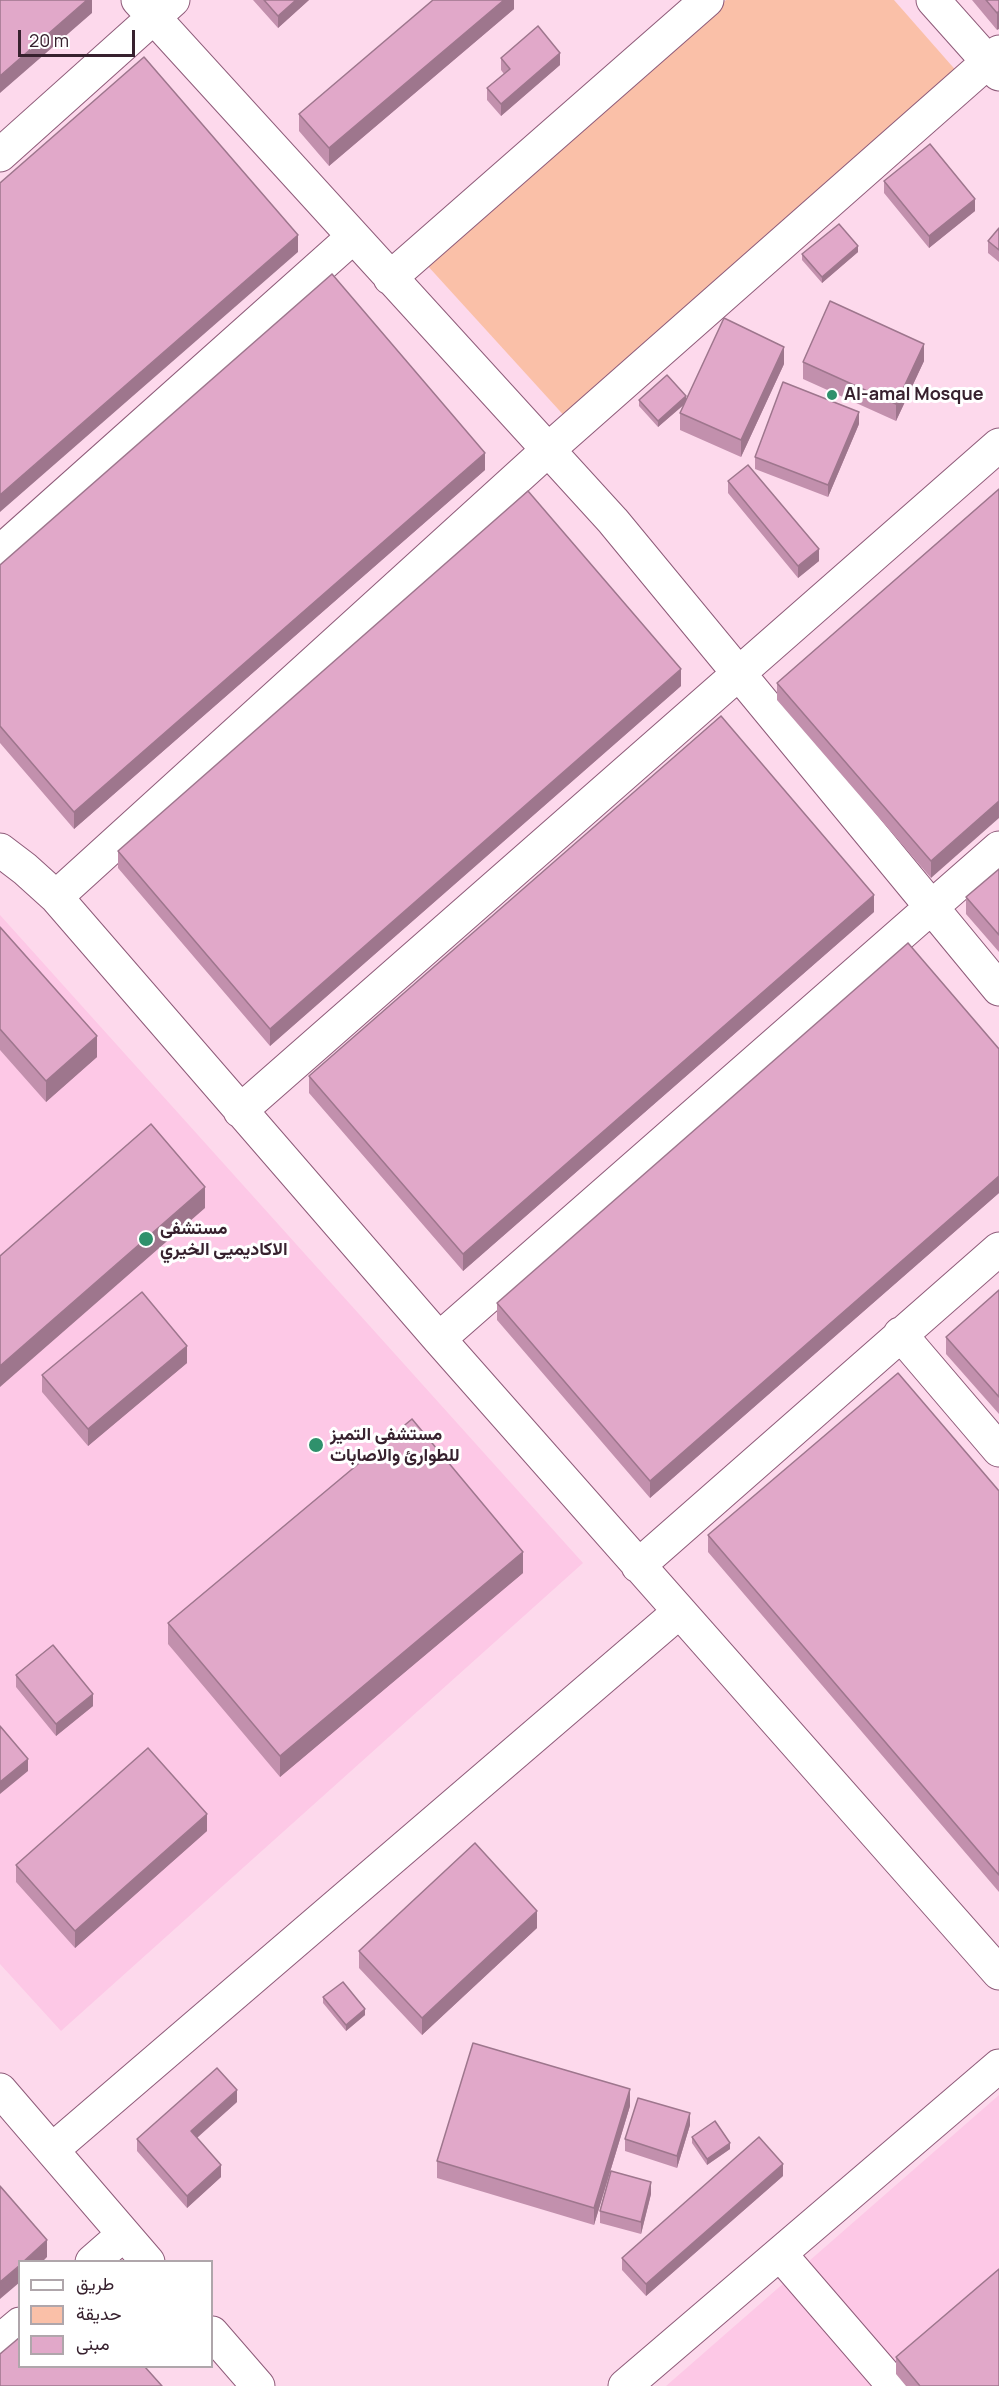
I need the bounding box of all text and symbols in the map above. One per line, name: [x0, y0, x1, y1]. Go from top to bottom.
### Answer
scale bar: [21, 18, 138, 56]
text: 20 m: [29, 28, 69, 52]
place label: Al-amal Mosque: [844, 384, 983, 406]
marker: Al-amal Mosque: [825, 388, 839, 402]
place label: مستشفى الاكاديميى الخيري: [160, 1218, 288, 1260]
marker: مستشفى الاكاديميى الخيري: [137, 1230, 155, 1248]
place label: مستشفى التميز للطوارئ والاصابات: [330, 1424, 460, 1466]
marker: مستشفى التميز للطوارئ والاصابات: [307, 1436, 325, 1454]
legend: [18, 2260, 213, 2368]
text: طريق: [76, 2271, 114, 2295]
text: حديقة: [76, 2301, 122, 2325]
text: مبنى: [76, 2331, 110, 2355]

